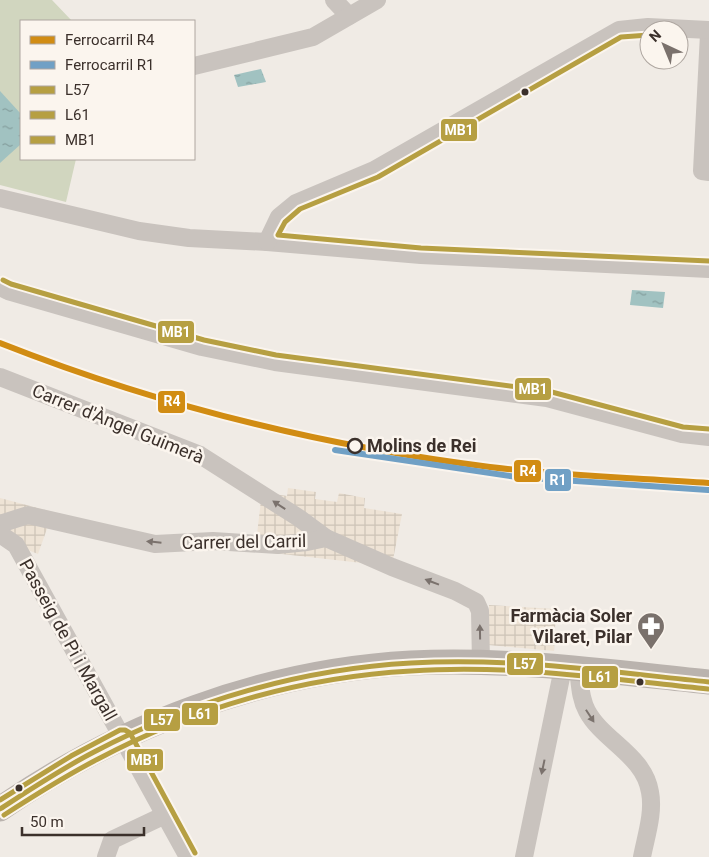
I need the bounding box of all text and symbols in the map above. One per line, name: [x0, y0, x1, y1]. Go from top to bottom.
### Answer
legend: [20, 20, 195, 160]
north arrow: [639, 20, 689, 70]
text: N: [646, 26, 664, 45]
text: Ferrocarril R4: [65, 31, 155, 49]
text: Ferrocarril R1: [65, 56, 155, 74]
text: L57: [65, 81, 90, 99]
unlabelled marker: [520, 87, 530, 97]
text: L61: [65, 106, 90, 124]
line badge: MB1: [440, 118, 478, 142]
text: MB1: [444, 122, 474, 138]
text: MB1: [65, 131, 96, 149]
line badge: MB1: [157, 320, 195, 344]
text: MB1: [161, 324, 191, 340]
line badge: MB1: [514, 377, 552, 401]
street label: Carrer d'Àngel Guimerà: [29, 379, 207, 468]
text: MB1: [518, 381, 548, 397]
line badge: R4: [157, 390, 186, 414]
text: R4: [163, 393, 181, 409]
place label: Molins de Rei: [367, 435, 477, 456]
marker: Molins de Rei: [347, 438, 363, 454]
line badge: R4: [513, 459, 542, 483]
text: R4: [519, 463, 537, 479]
line badge: R1: [544, 468, 572, 492]
text: R1: [549, 472, 567, 488]
one-way arrow: [272, 501, 285, 510]
street label: Carrer del Carril: [181, 530, 306, 553]
one-way arrow: [146, 538, 162, 546]
street label: Passeig de Pi i Margall: [15, 555, 122, 724]
one-way arrow: [424, 578, 439, 586]
place label: Farmàcia Soler Vilaret, Pilar: [510, 605, 632, 647]
pharmacy icon: Farmàcia Soler Vilaret, Pilar: [636, 611, 666, 650]
one-way arrow: [476, 624, 484, 640]
line badge: L57: [506, 652, 544, 676]
text: L57: [513, 656, 537, 672]
line badge: L61: [581, 665, 619, 689]
text: L61: [588, 669, 612, 685]
unlabelled marker: [635, 677, 645, 687]
line badge: L61: [181, 702, 219, 726]
text: L61: [188, 706, 212, 722]
line badge: L57: [143, 708, 181, 732]
one-way arrow: [586, 709, 595, 722]
text: L57: [150, 712, 174, 728]
line badge: MB1: [126, 748, 164, 772]
text: MB1: [130, 752, 160, 768]
one-way arrow: [539, 760, 547, 775]
unlabelled marker: [14, 783, 24, 793]
scale bar: [22, 804, 145, 836]
text: 50 m: [30, 813, 64, 831]

